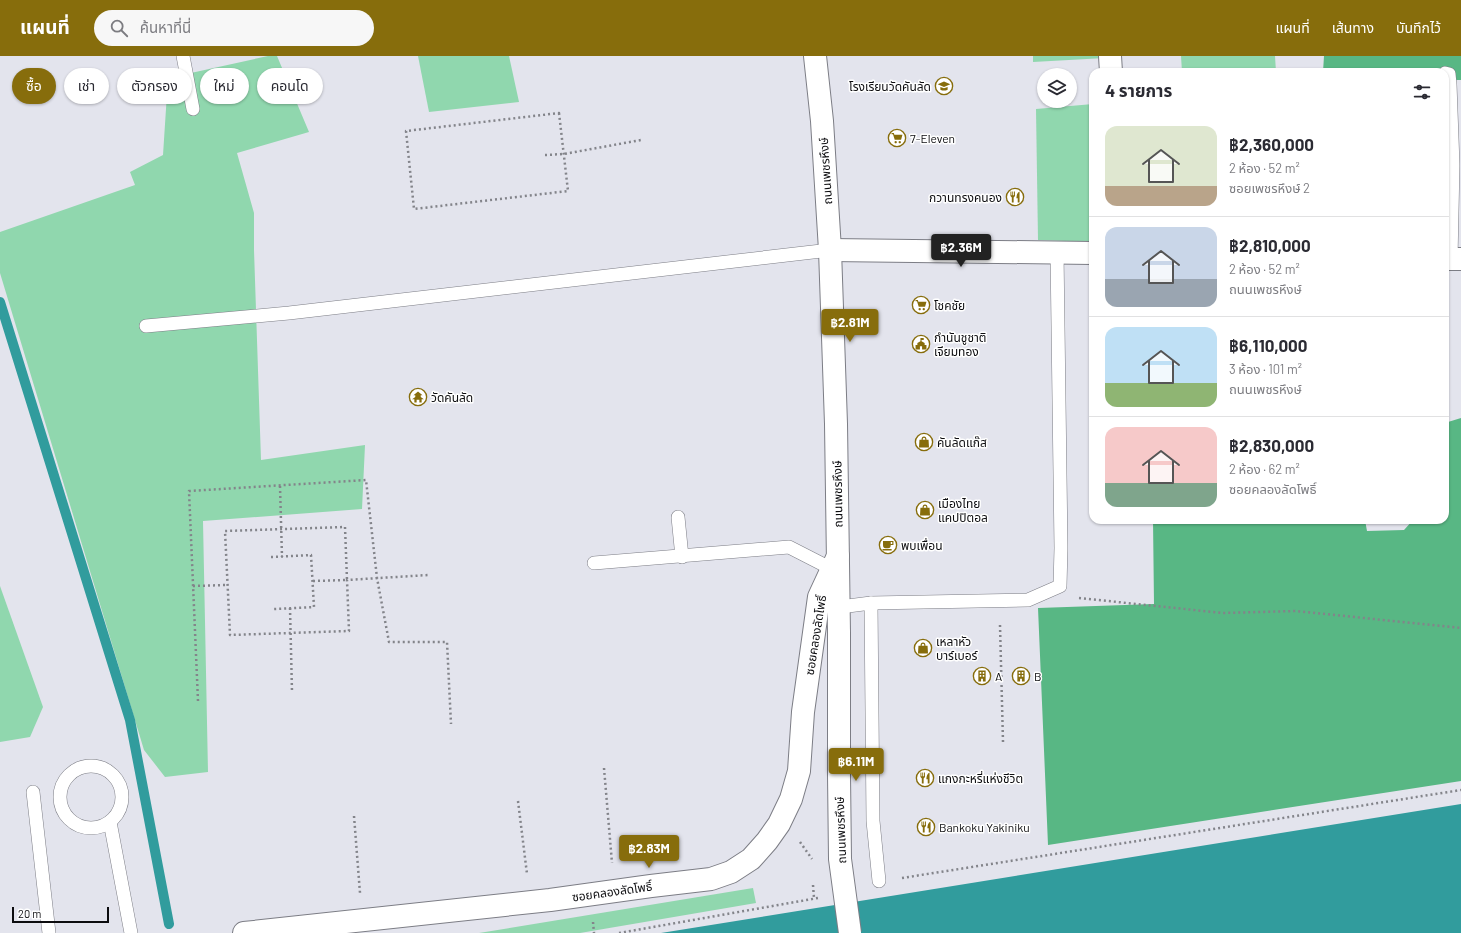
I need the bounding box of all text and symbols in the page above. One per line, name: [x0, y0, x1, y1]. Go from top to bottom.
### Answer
search box: [94, 10, 374, 46]
text: แผนที่: [20, 15, 70, 38]
icon: search: [108, 17, 130, 39]
text: ค้นหาที่นี่: [140, 18, 191, 36]
text: แผนที่: [1276, 19, 1310, 36]
text: เส้นทาง: [1332, 19, 1374, 36]
text: บันทึกไว้: [1396, 19, 1441, 36]
chip: ซื้อ: [12, 68, 56, 104]
chip: เช่า: [64, 68, 109, 104]
chip: ตัวกรอง: [117, 68, 192, 104]
chip: ใหม่: [200, 68, 249, 104]
chip: คอนโด: [257, 68, 323, 104]
map controls: [1037, 68, 1077, 108]
button: layers: [1037, 68, 1077, 108]
school or university icon: โรงเรียนวัดคันลัด: [934, 76, 954, 96]
place label: โรงเรียนวัดคันลัด: [849, 79, 931, 93]
text: 4 รายการ: [1105, 80, 1172, 100]
icon: filters: [1411, 81, 1433, 103]
supermarket icon: 7-Eleven: [887, 128, 907, 148]
place label: 7-Eleven: [910, 131, 955, 145]
text: ฿2,360,000: [1229, 134, 1314, 154]
street label: ถนนเพชรหึงษ์: [816, 137, 834, 205]
icon: home: [1137, 142, 1185, 190]
text: 2 ห้อง · 52 m²: [1229, 160, 1300, 176]
text: ซอยเพชรหึงษ์ 2: [1229, 180, 1310, 196]
restaurant icon: กวานทรงคนอง: [1005, 187, 1025, 207]
place label: กวานทรงคนอง: [929, 190, 1002, 204]
pin: ฿2.36M: [928, 234, 994, 268]
text: ฿2,810,000: [1229, 235, 1311, 255]
text: ฿2.36M: [940, 239, 982, 255]
icon: home: [1137, 243, 1185, 291]
text: 2 ห้อง · 52 m²: [1229, 261, 1300, 277]
text: ถนนเพชรหึงษ์: [1229, 281, 1302, 297]
supermarket icon: โชคชัย: [911, 295, 931, 315]
place label: โชคชัย: [934, 298, 965, 312]
pin: ฿2.81M: [817, 309, 883, 343]
text: ฿2.81M: [830, 314, 870, 330]
place label: กำนันชูชาติ เจียมทอง: [934, 330, 987, 358]
public building icon: กำนันชูชาติ เจียมทอง: [911, 334, 931, 354]
text: ฿6,110,000: [1229, 335, 1308, 355]
icon: home: [1137, 343, 1185, 391]
text: 3 ห้อง · 101 m²: [1229, 361, 1302, 377]
text: ถนนเพชรหึงษ์: [1229, 381, 1302, 397]
temple icon: วัดคันลัด: [408, 387, 428, 407]
place label: วัดคันลัด: [431, 390, 473, 404]
shop icon: คันลัดแก๊ส: [914, 432, 934, 452]
place label: คันลัดแก๊ส: [937, 435, 987, 449]
text: ฿2,830,000: [1229, 435, 1314, 455]
icon: home: [1137, 443, 1185, 491]
street label: ถนนเพชรหึงษ์: [829, 460, 845, 528]
text: 2 ห้อง · 62 m²: [1229, 461, 1300, 477]
text: ซอยคลองลัดโพธิ์: [1229, 481, 1317, 497]
place label: เมืองไทย แคปปิตอล: [938, 496, 988, 524]
shop icon: เมืองไทย แคปปิตอล: [915, 500, 935, 520]
cafe icon: พบเพื่อน: [878, 535, 898, 555]
place label: พบเพื่อน: [901, 537, 942, 552]
street label: ซอยคลองลัดโพธิ์: [802, 594, 828, 676]
place label: เหลาหัว บาร์เบอร์: [936, 634, 978, 662]
shop icon: เหลาหัว บาร์เบอร์: [913, 638, 933, 658]
building icon: A: [972, 666, 992, 686]
building icon: B: [1011, 666, 1031, 686]
place label: A: [995, 669, 1002, 683]
place label: B: [1034, 669, 1042, 683]
pin: ฿6.11M: [823, 748, 889, 782]
text: ฿6.11M: [838, 753, 874, 769]
restaurant icon: แกงกะหรี่แห่งชีวิต: [915, 768, 935, 788]
place label: แกงกะหรี่แห่งชีวิต: [938, 770, 1023, 785]
street label: ถนนเพชรหึงษ์: [832, 796, 848, 864]
restaurant icon: Bankoku Yakiniku: [916, 817, 936, 837]
place label: Bankoku Yakiniku: [939, 820, 1030, 834]
pin: ฿2.83M: [616, 835, 682, 869]
text: ฿2.83M: [628, 840, 670, 856]
street label: ซอยคลองลัดโพธิ์: [571, 878, 653, 904]
scale bar: [12, 905, 109, 924]
text: 20 m: [18, 907, 41, 920]

